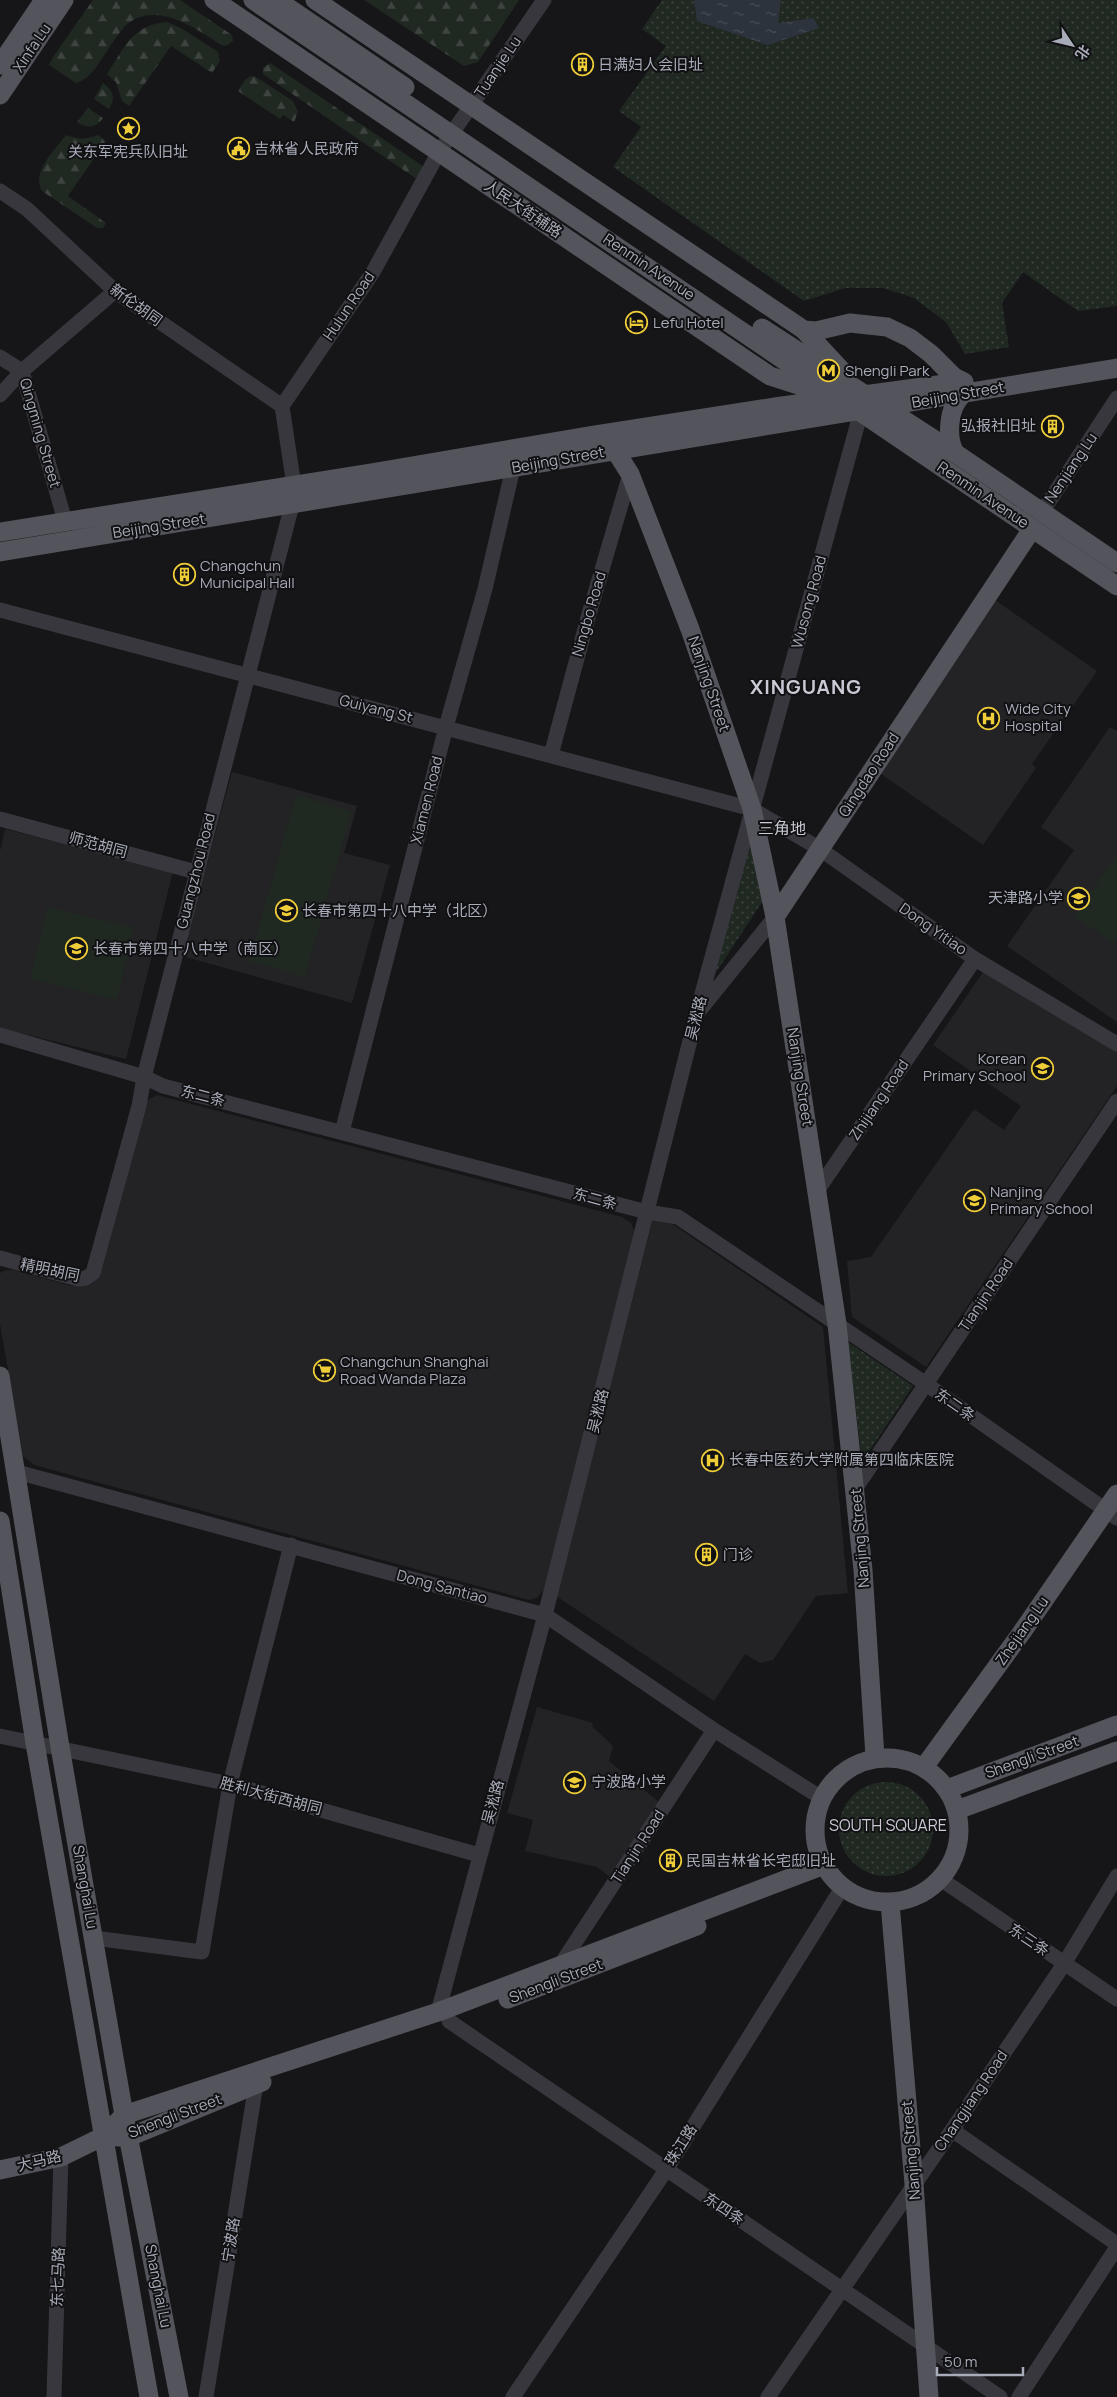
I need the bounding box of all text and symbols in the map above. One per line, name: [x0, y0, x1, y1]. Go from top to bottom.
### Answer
street label: Xinfa Lu: [8, 19, 56, 76]
north arrow: [1047, 20, 1097, 70]
street label: Tuanjie Lu: [469, 32, 526, 102]
text: 北: [1071, 42, 1095, 64]
building icon: 日满妇人会旧址: [570, 53, 594, 77]
place label: 日满妇人会旧址: [598, 54, 703, 75]
place icon: 关东军宪兵队旧址: [116, 117, 140, 141]
public building icon: 吉林省人民政府: [226, 137, 250, 161]
place label: 吉林省人民政府: [254, 138, 359, 159]
place label: 关东军宪兵队旧址: [68, 141, 188, 162]
street label: 人民大街辅路: [480, 175, 566, 242]
street label: Renmin Avenue: [599, 228, 699, 305]
street label: Hulun Road: [318, 267, 379, 344]
street label: 新伦胡同: [106, 278, 167, 331]
hotel icon: Lefu Hotel: [625, 311, 649, 335]
place label: Lefu Hotel: [653, 312, 724, 333]
metro station icon: Shengli Park: [817, 359, 841, 383]
place label: Shengli Park: [845, 360, 930, 381]
street label: Qingming Street: [15, 376, 66, 490]
street label: Beijing Street: [910, 376, 1006, 413]
building icon: 弘报社旧址: [1040, 414, 1064, 438]
place label: 弘报社旧址: [961, 415, 1036, 436]
street label: Nenjiang Lu: [1039, 428, 1102, 507]
street label: Beijing Street: [510, 441, 606, 478]
street label: Renmin Avenue: [933, 456, 1033, 533]
street label: Beijing Street: [111, 508, 207, 543]
street label: Wusong Road: [786, 553, 831, 651]
place label: Changchun Municipal Hall: [200, 555, 295, 593]
building icon: Changchun Municipal Hall: [172, 563, 196, 587]
street label: Ningbo Road: [566, 569, 611, 659]
street label: Nanjing Street: [683, 633, 736, 734]
district label: XINGUANG: [750, 673, 862, 700]
street label: Guiyang St: [337, 689, 415, 728]
place label: Wide City Hospital: [1005, 698, 1071, 736]
hospital icon: Wide City Hospital: [977, 706, 1001, 730]
street label: Qingdao Road: [833, 728, 904, 821]
street label: Xiamen Road: [405, 754, 448, 846]
street label: Guangzhou Road: [171, 811, 220, 931]
district label: 三角地: [758, 817, 806, 839]
street label: 师范胡同: [66, 827, 130, 862]
school or university icon: 天津路小学: [1067, 886, 1091, 910]
place label: 天津路小学: [988, 887, 1063, 908]
street label: Dong Yitiao: [895, 898, 971, 960]
school or university icon: 长春市第四十八中学（北区）: [274, 899, 298, 923]
place label: 长春市第四十八中学（北区）: [302, 900, 497, 921]
school or university icon: 长春市第四十八中学（南区）: [65, 937, 89, 961]
place label: 长春市第四十八中学（南区）: [93, 938, 288, 959]
street label: 吴淞路: [680, 993, 711, 1042]
street label: Nanjing Street: [782, 1026, 819, 1128]
place label: Korean Primary School: [923, 1048, 1026, 1086]
street label: Zhijiang Road: [844, 1055, 913, 1144]
school or university icon: Korean Primary School: [1030, 1056, 1054, 1080]
street label: 东二条: [179, 1080, 228, 1111]
place label: Nanjing Primary School: [990, 1181, 1093, 1219]
street label: 东二条: [571, 1183, 620, 1214]
school or university icon: Nanjing Primary School: [962, 1189, 986, 1213]
street label: 精明胡同: [19, 1253, 82, 1286]
street label: Tianjin Road: [953, 1254, 1018, 1336]
place label: Changchun Shanghai Road Wanda Plaza: [340, 1351, 489, 1389]
supermarket icon: Changchun Shanghai Road Wanda Plaza: [312, 1359, 336, 1383]
street label: 东二条: [931, 1383, 980, 1426]
street label: 吴淞路: [582, 1386, 613, 1435]
hospital icon: 长春中医药大学附属第四临床医院: [701, 1448, 725, 1472]
place label: 长春中医药大学附属第四临床医院: [729, 1449, 954, 1470]
street label: Nanjing Street: [845, 1488, 874, 1589]
building icon: 门诊: [695, 1543, 719, 1567]
place label: 门诊: [723, 1544, 753, 1565]
street label: Dong Santiao: [395, 1564, 490, 1609]
street label: Zhejiang Lu: [990, 1592, 1053, 1669]
street label: Shengli Street: [982, 1730, 1082, 1783]
school or university icon: 宁波路小学: [563, 1770, 587, 1794]
place label: 宁波路小学: [591, 1771, 666, 1792]
street label: 胜利大街西胡同: [218, 1772, 325, 1819]
street label: 吴淞路: [477, 1777, 508, 1826]
street label: Tianjin Road: [606, 1806, 669, 1888]
district label: SOUTH SQUARE: [829, 1814, 947, 1836]
street label: Shanghai Lu: [68, 1843, 103, 1930]
building icon: 民国吉林省长宅邸旧址: [658, 1849, 682, 1873]
place label: 民国吉林省长宅邸旧址: [686, 1850, 836, 1871]
street label: 东三条: [1005, 1918, 1054, 1961]
street label: Shengli Street: [506, 1953, 606, 2008]
street label: Changjiang Road: [929, 2046, 1012, 2155]
street label: Shengli Street: [125, 2088, 225, 2143]
street label: Nanjing Street: [896, 2100, 925, 2201]
street label: 珠江路: [660, 2120, 701, 2169]
street label: 大马路: [14, 2145, 63, 2176]
street label: 东四条: [700, 2187, 749, 2230]
street label: 宁波路: [217, 2216, 244, 2264]
street label: Shanghai Lu: [140, 2242, 177, 2329]
street label: 东七马路: [46, 2247, 69, 2307]
scale bar: [937, 2344, 1023, 2376]
text: 50 m: [944, 2351, 978, 2372]

